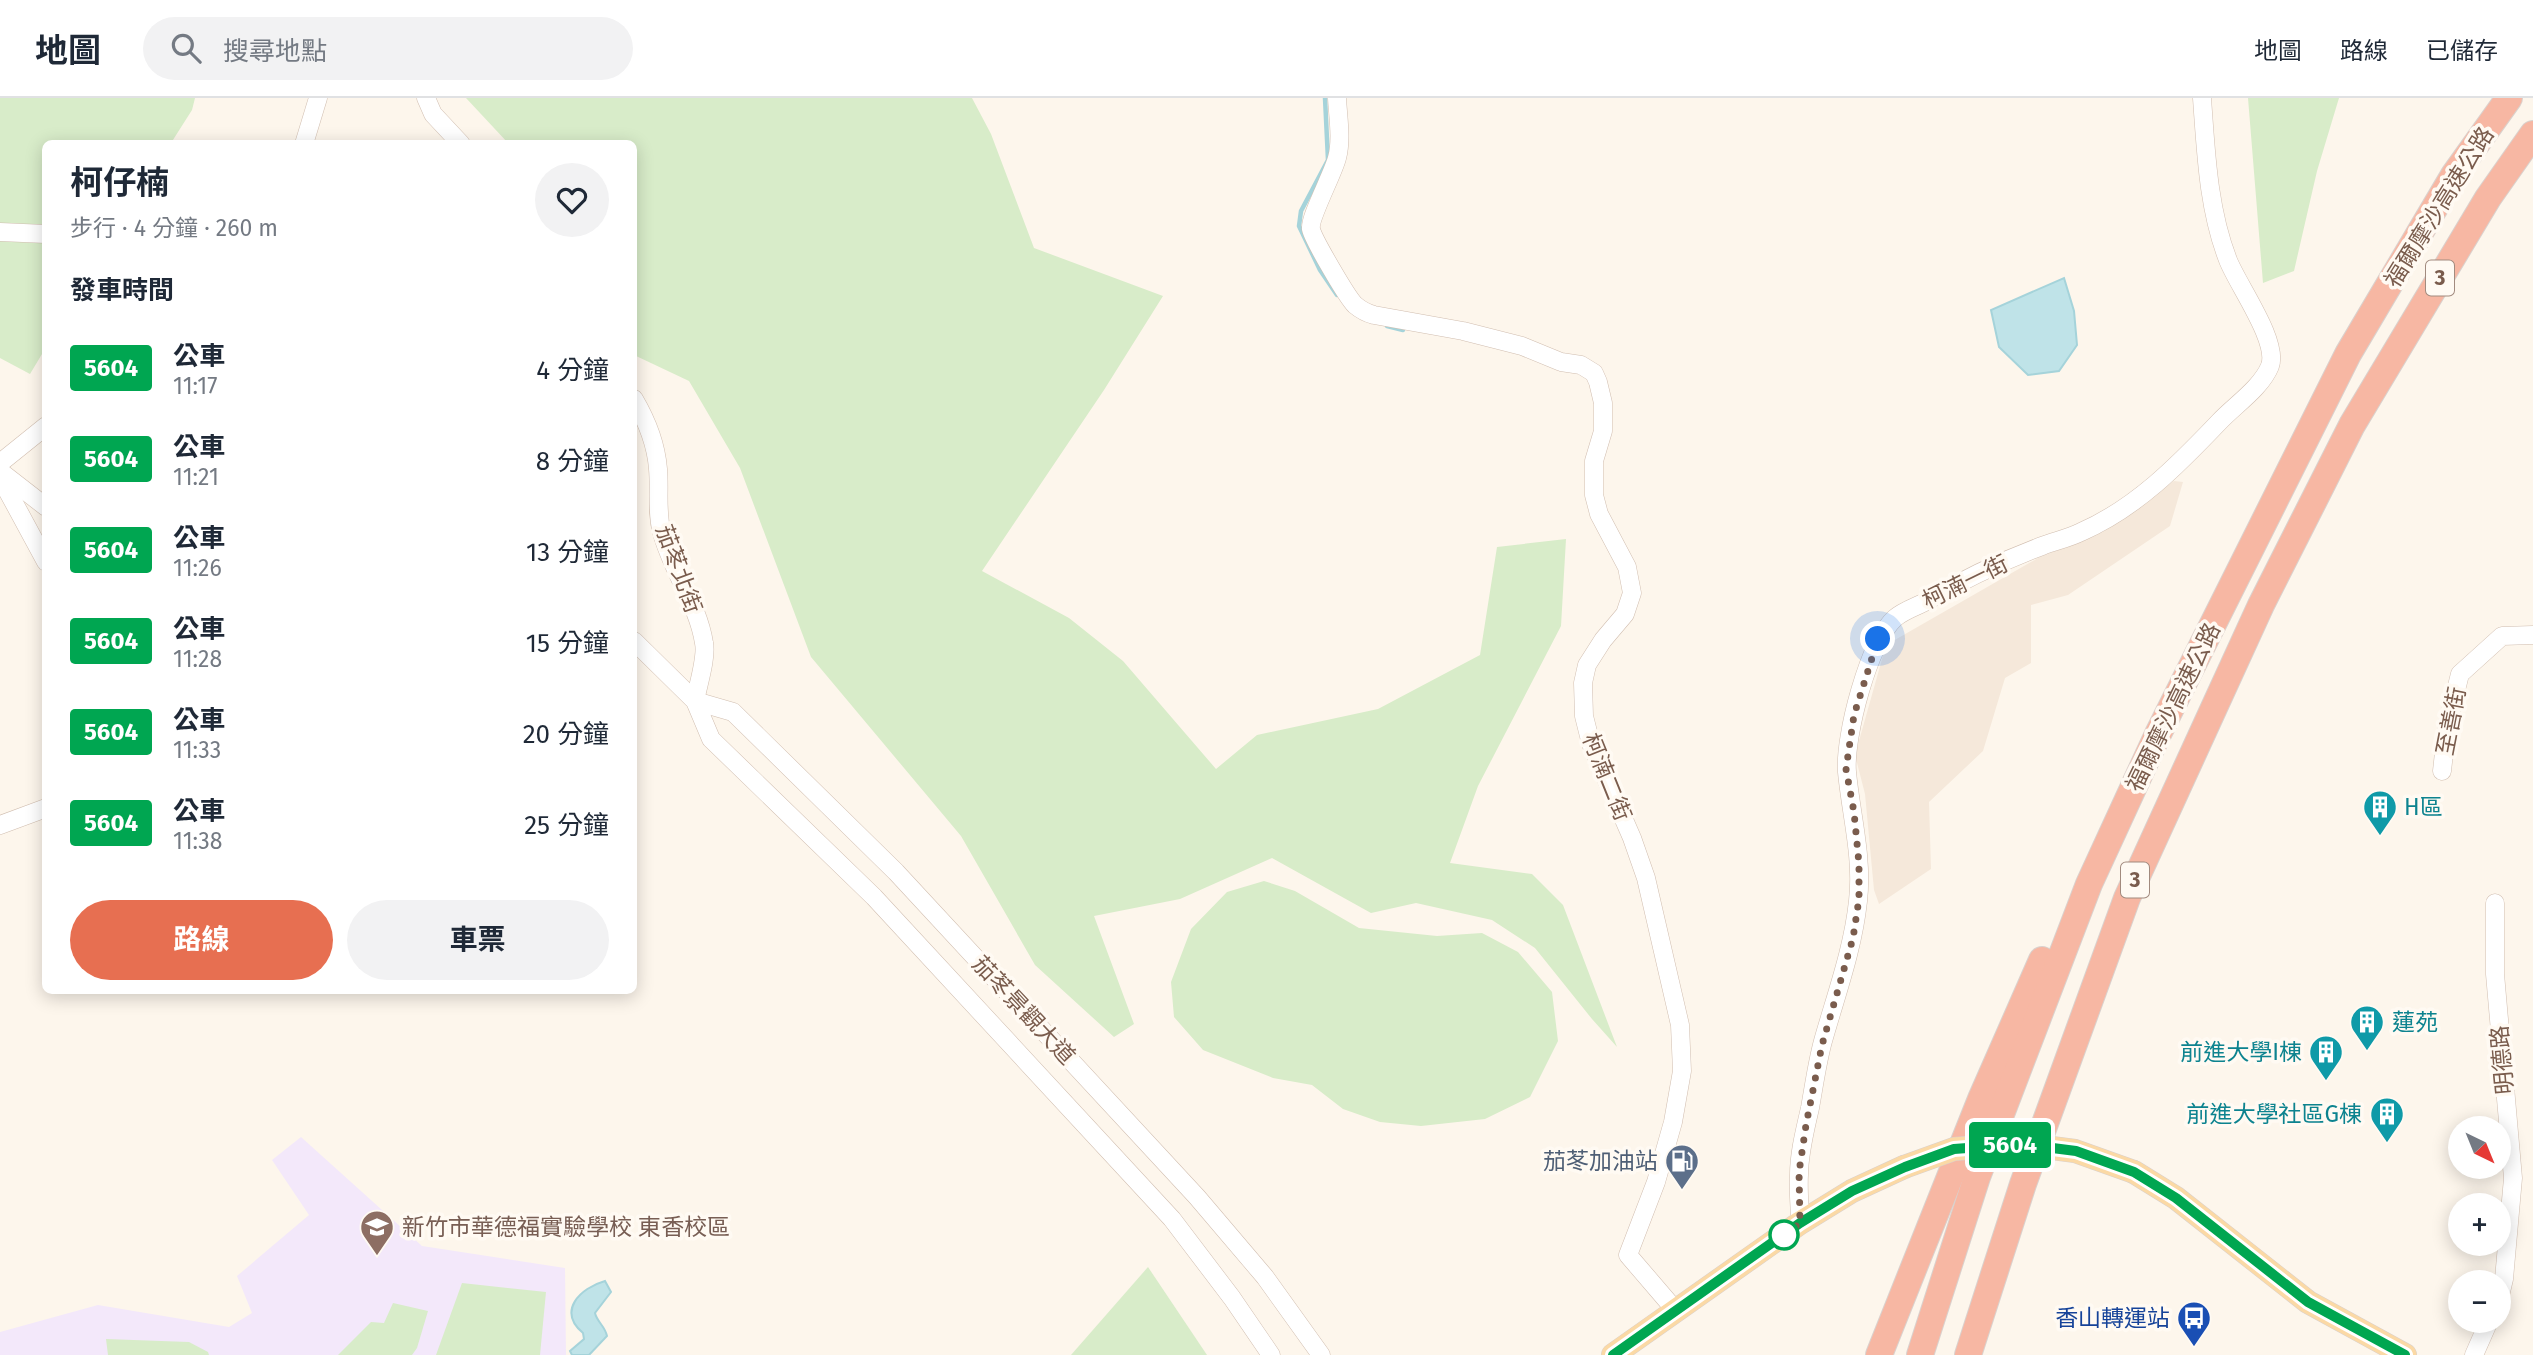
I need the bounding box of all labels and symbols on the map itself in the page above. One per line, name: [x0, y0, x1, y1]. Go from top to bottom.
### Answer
street label: 福爾摩沙高速公路: [2378, 122, 2500, 292]
road number: 3: [2426, 260, 2454, 296]
street label: 茄苳北街: [650, 521, 708, 617]
street label: 柯湳一街: [1918, 549, 2012, 615]
street label: 福爾摩沙高速公路: [2120, 618, 2226, 796]
your location: [1860, 621, 1895, 656]
street label: 至善街: [2431, 684, 2471, 758]
street label: 柯湳二街: [1577, 729, 1637, 825]
building icon: H區: [2361, 788, 2399, 837]
place label: H區: [2404, 793, 2443, 821]
road number: 3: [2121, 862, 2149, 898]
street label: 茄苳景觀大道: [967, 950, 1081, 1070]
building icon: 蓮苑: [2348, 1003, 2386, 1052]
place label: 蓮苑: [2392, 1008, 2438, 1036]
street label: 明德路: [2485, 1024, 2519, 1096]
building icon: 前進大學I棟: [2307, 1033, 2345, 1082]
place label: 前進大學I棟: [2180, 1038, 2302, 1066]
building icon: 前進大學社區G棟: [2368, 1095, 2406, 1144]
place label: 前進大學社區G棟: [2186, 1100, 2362, 1128]
north arrow: [2448, 1116, 2511, 1180]
line badge: 5604: [1961, 1122, 2059, 1168]
fuel station icon: 茄苳加油站: [1663, 1142, 1701, 1191]
place label: 茄苳加油站: [1543, 1147, 1658, 1175]
school or university icon: 新竹市華德福實驗學校 東香校區: [358, 1208, 396, 1257]
place label: 新竹市華德福實驗學校 東香校區: [402, 1213, 730, 1241]
unlabelled marker: [1769, 1220, 1799, 1250]
bus stop icon: 香山轉運站: [2175, 1299, 2213, 1348]
place label: 香山轉運站: [2055, 1304, 2170, 1332]

